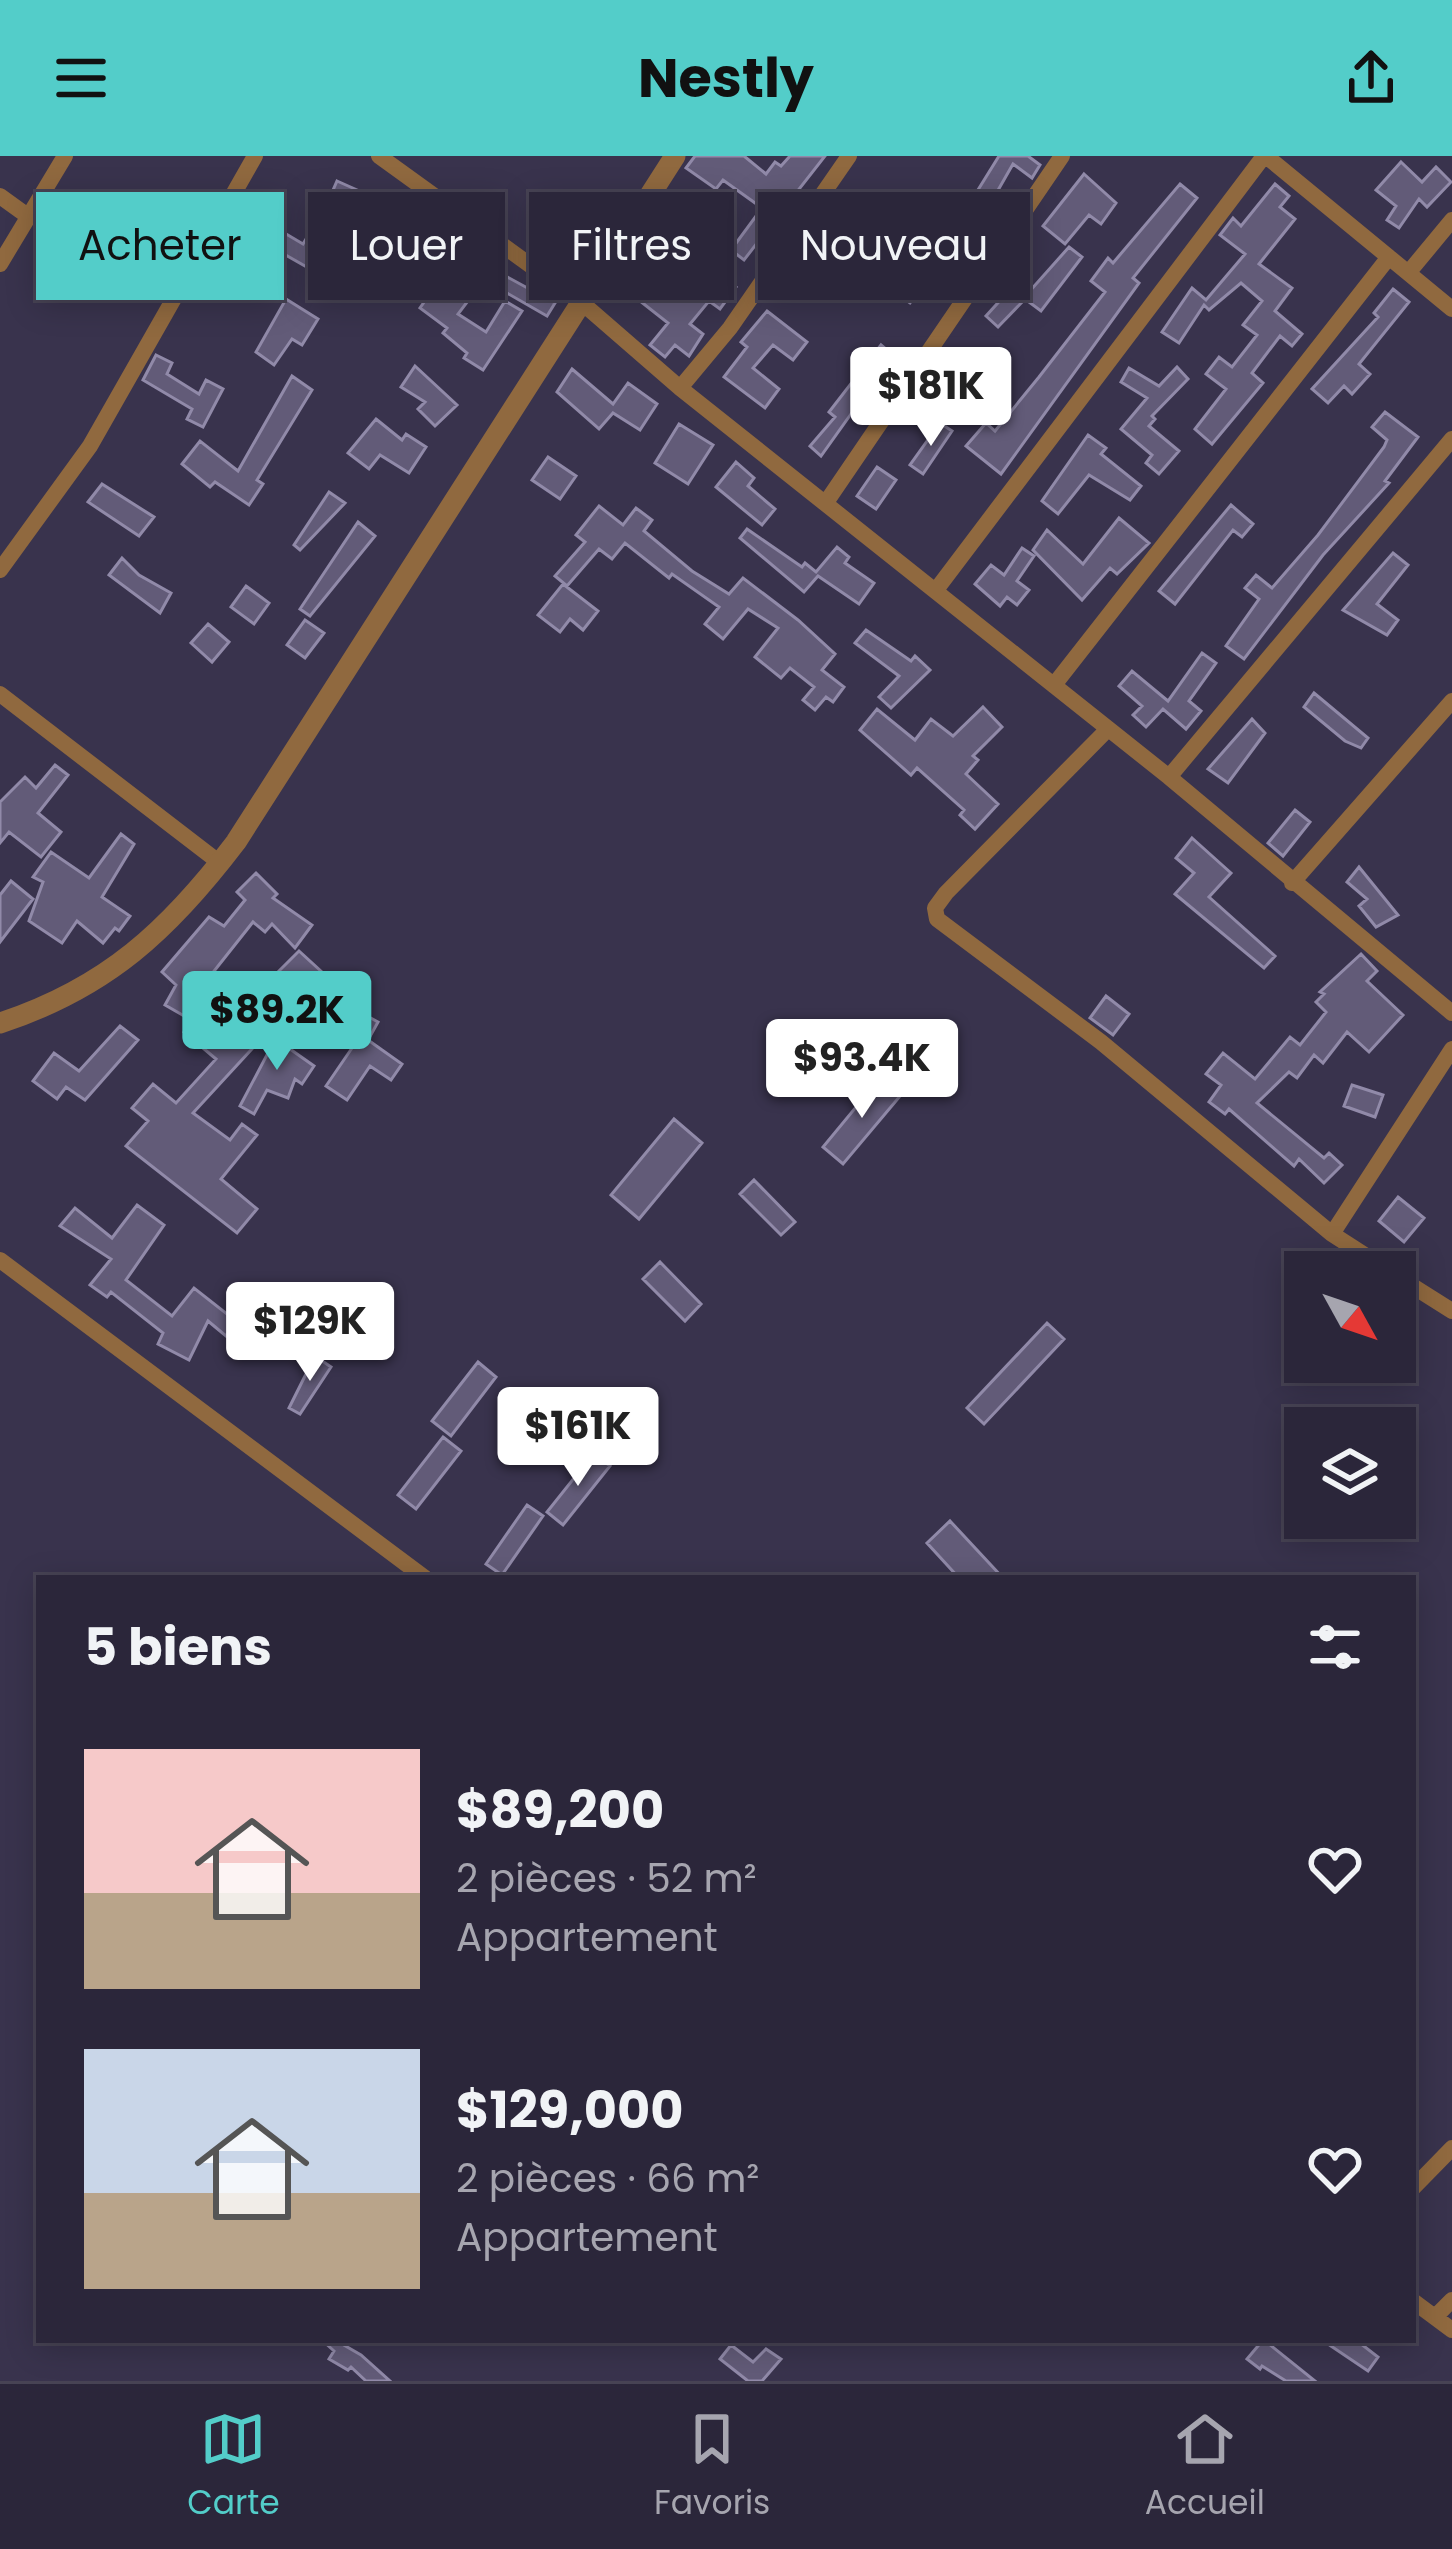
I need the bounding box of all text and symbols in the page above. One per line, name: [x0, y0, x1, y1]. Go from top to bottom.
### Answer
text: Nestly: [638, 40, 814, 116]
icon: menu: [48, 45, 114, 111]
icon: share: [1338, 45, 1404, 111]
chip: Acheter: [36, 192, 284, 300]
chip: Louer: [308, 192, 505, 300]
chip: Filtres: [529, 192, 734, 300]
chip: Nouveau: [758, 192, 1030, 300]
pin: $181K: [847, 347, 1015, 449]
text: $181K: [877, 358, 985, 413]
pin: $89.2K: [179, 971, 375, 1073]
text: $89.2K: [209, 982, 345, 1037]
pin: $93.4K: [764, 1019, 960, 1121]
text: $93.4K: [793, 1030, 931, 1085]
north arrow: [1284, 1251, 1416, 1383]
map controls: [1284, 1251, 1416, 1539]
pin: $129K: [226, 1282, 394, 1384]
text: $129K: [253, 1293, 367, 1348]
pin: $161K: [494, 1387, 662, 1489]
text: $161K: [524, 1398, 632, 1453]
button: layers: [1284, 1407, 1416, 1539]
text: 5 biens: [84, 1611, 272, 1683]
icon: filters: [1302, 1614, 1368, 1680]
text: $89,200: [456, 1774, 664, 1846]
icon: home: [180, 1797, 324, 1941]
icon: heart: [1302, 1836, 1368, 1902]
text: 2 pièces · 52 m²: [456, 1851, 757, 1906]
text: Appartement: [456, 1910, 718, 1965]
text: $129,000: [456, 2074, 684, 2146]
icon: home: [180, 2097, 324, 2241]
icon: heart: [1302, 2136, 1368, 2202]
text: 2 pièces · 66 m²: [456, 2151, 759, 2206]
text: Appartement: [456, 2210, 718, 2265]
tab: Carte: [187, 2406, 280, 2528]
tab: Favoris: [654, 2406, 770, 2528]
tab: Accueil: [1145, 2406, 1265, 2528]

